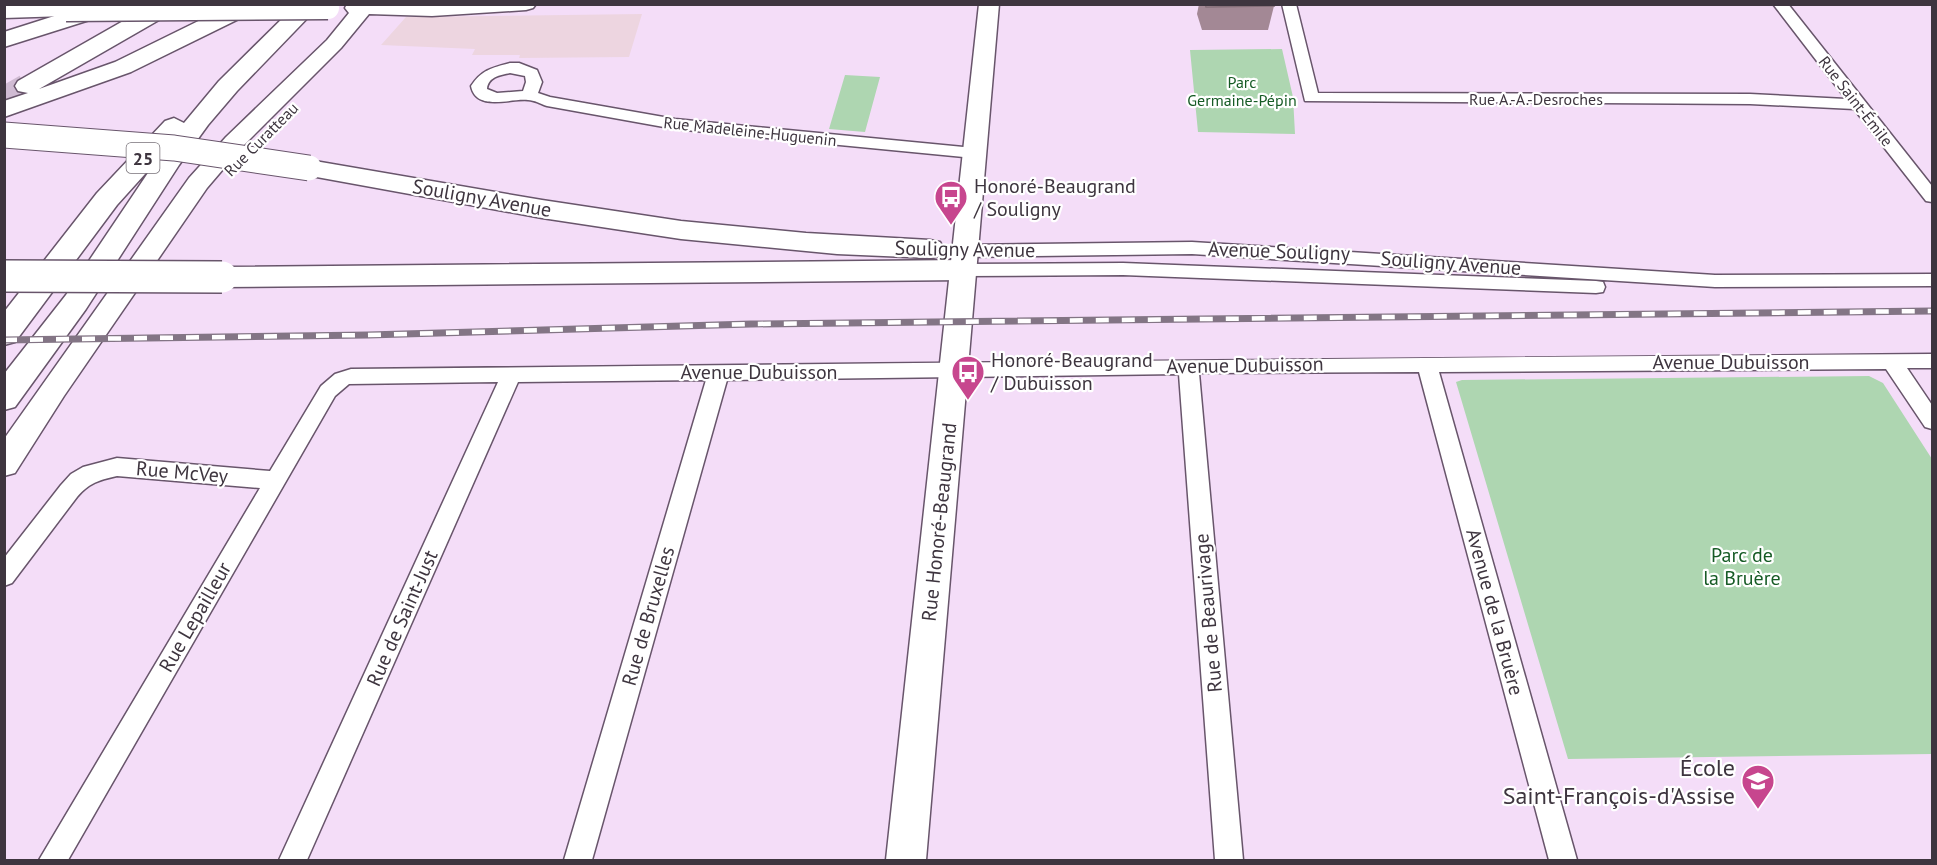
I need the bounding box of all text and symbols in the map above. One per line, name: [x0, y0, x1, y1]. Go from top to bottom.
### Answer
street label: Rue Saint-Émile: [1815, 52, 1897, 150]
park label: Parc Germaine-Pépin: [1187, 72, 1297, 110]
street label: Rue A.-A.-Desroches: [1469, 89, 1603, 109]
street label: Rue Curatteau: [220, 98, 302, 180]
street label: Rue Madeleine-Huguenin: [662, 112, 838, 150]
road number: 25: [126, 143, 160, 173]
street label: Souligny Avenue: [410, 173, 554, 223]
place label: Honoré-Beaugrand / Souligny: [973, 173, 1136, 222]
bus stop icon: Honoré-Beaugrand / Souligny: [933, 179, 969, 226]
street label: Souligny Avenue: [894, 235, 1036, 263]
street label: Avenue Souligny: [1208, 236, 1351, 266]
street label: Souligny Avenue: [1380, 245, 1522, 281]
place label: Honoré-Beaugrand / Dubuisson: [990, 347, 1153, 396]
street label: Avenue Dubuisson: [1652, 349, 1810, 375]
street label: Avenue Dubuisson: [1166, 351, 1324, 379]
bus stop icon: Honoré-Beaugrand / Dubuisson: [950, 354, 986, 401]
street label: Avenue Dubuisson: [680, 359, 838, 385]
street label: Rue Honoré-Beaugrand: [916, 421, 962, 623]
street label: Rue McVey: [135, 455, 230, 489]
street label: Avenue de la Bruère: [1460, 526, 1530, 698]
street label: Rue de Beaurivage: [1188, 532, 1228, 694]
park label: Parc de la Bruère: [1703, 542, 1781, 591]
street label: Rue de Bruxelles: [616, 543, 680, 689]
street label: Rue de Saint-Just: [360, 546, 444, 690]
street label: Rue Lepailleur: [153, 557, 237, 677]
place label: École Saint-François-d'Assise: [1503, 752, 1735, 811]
school or university icon: École Saint-François-d'Assise: [1740, 763, 1776, 810]

